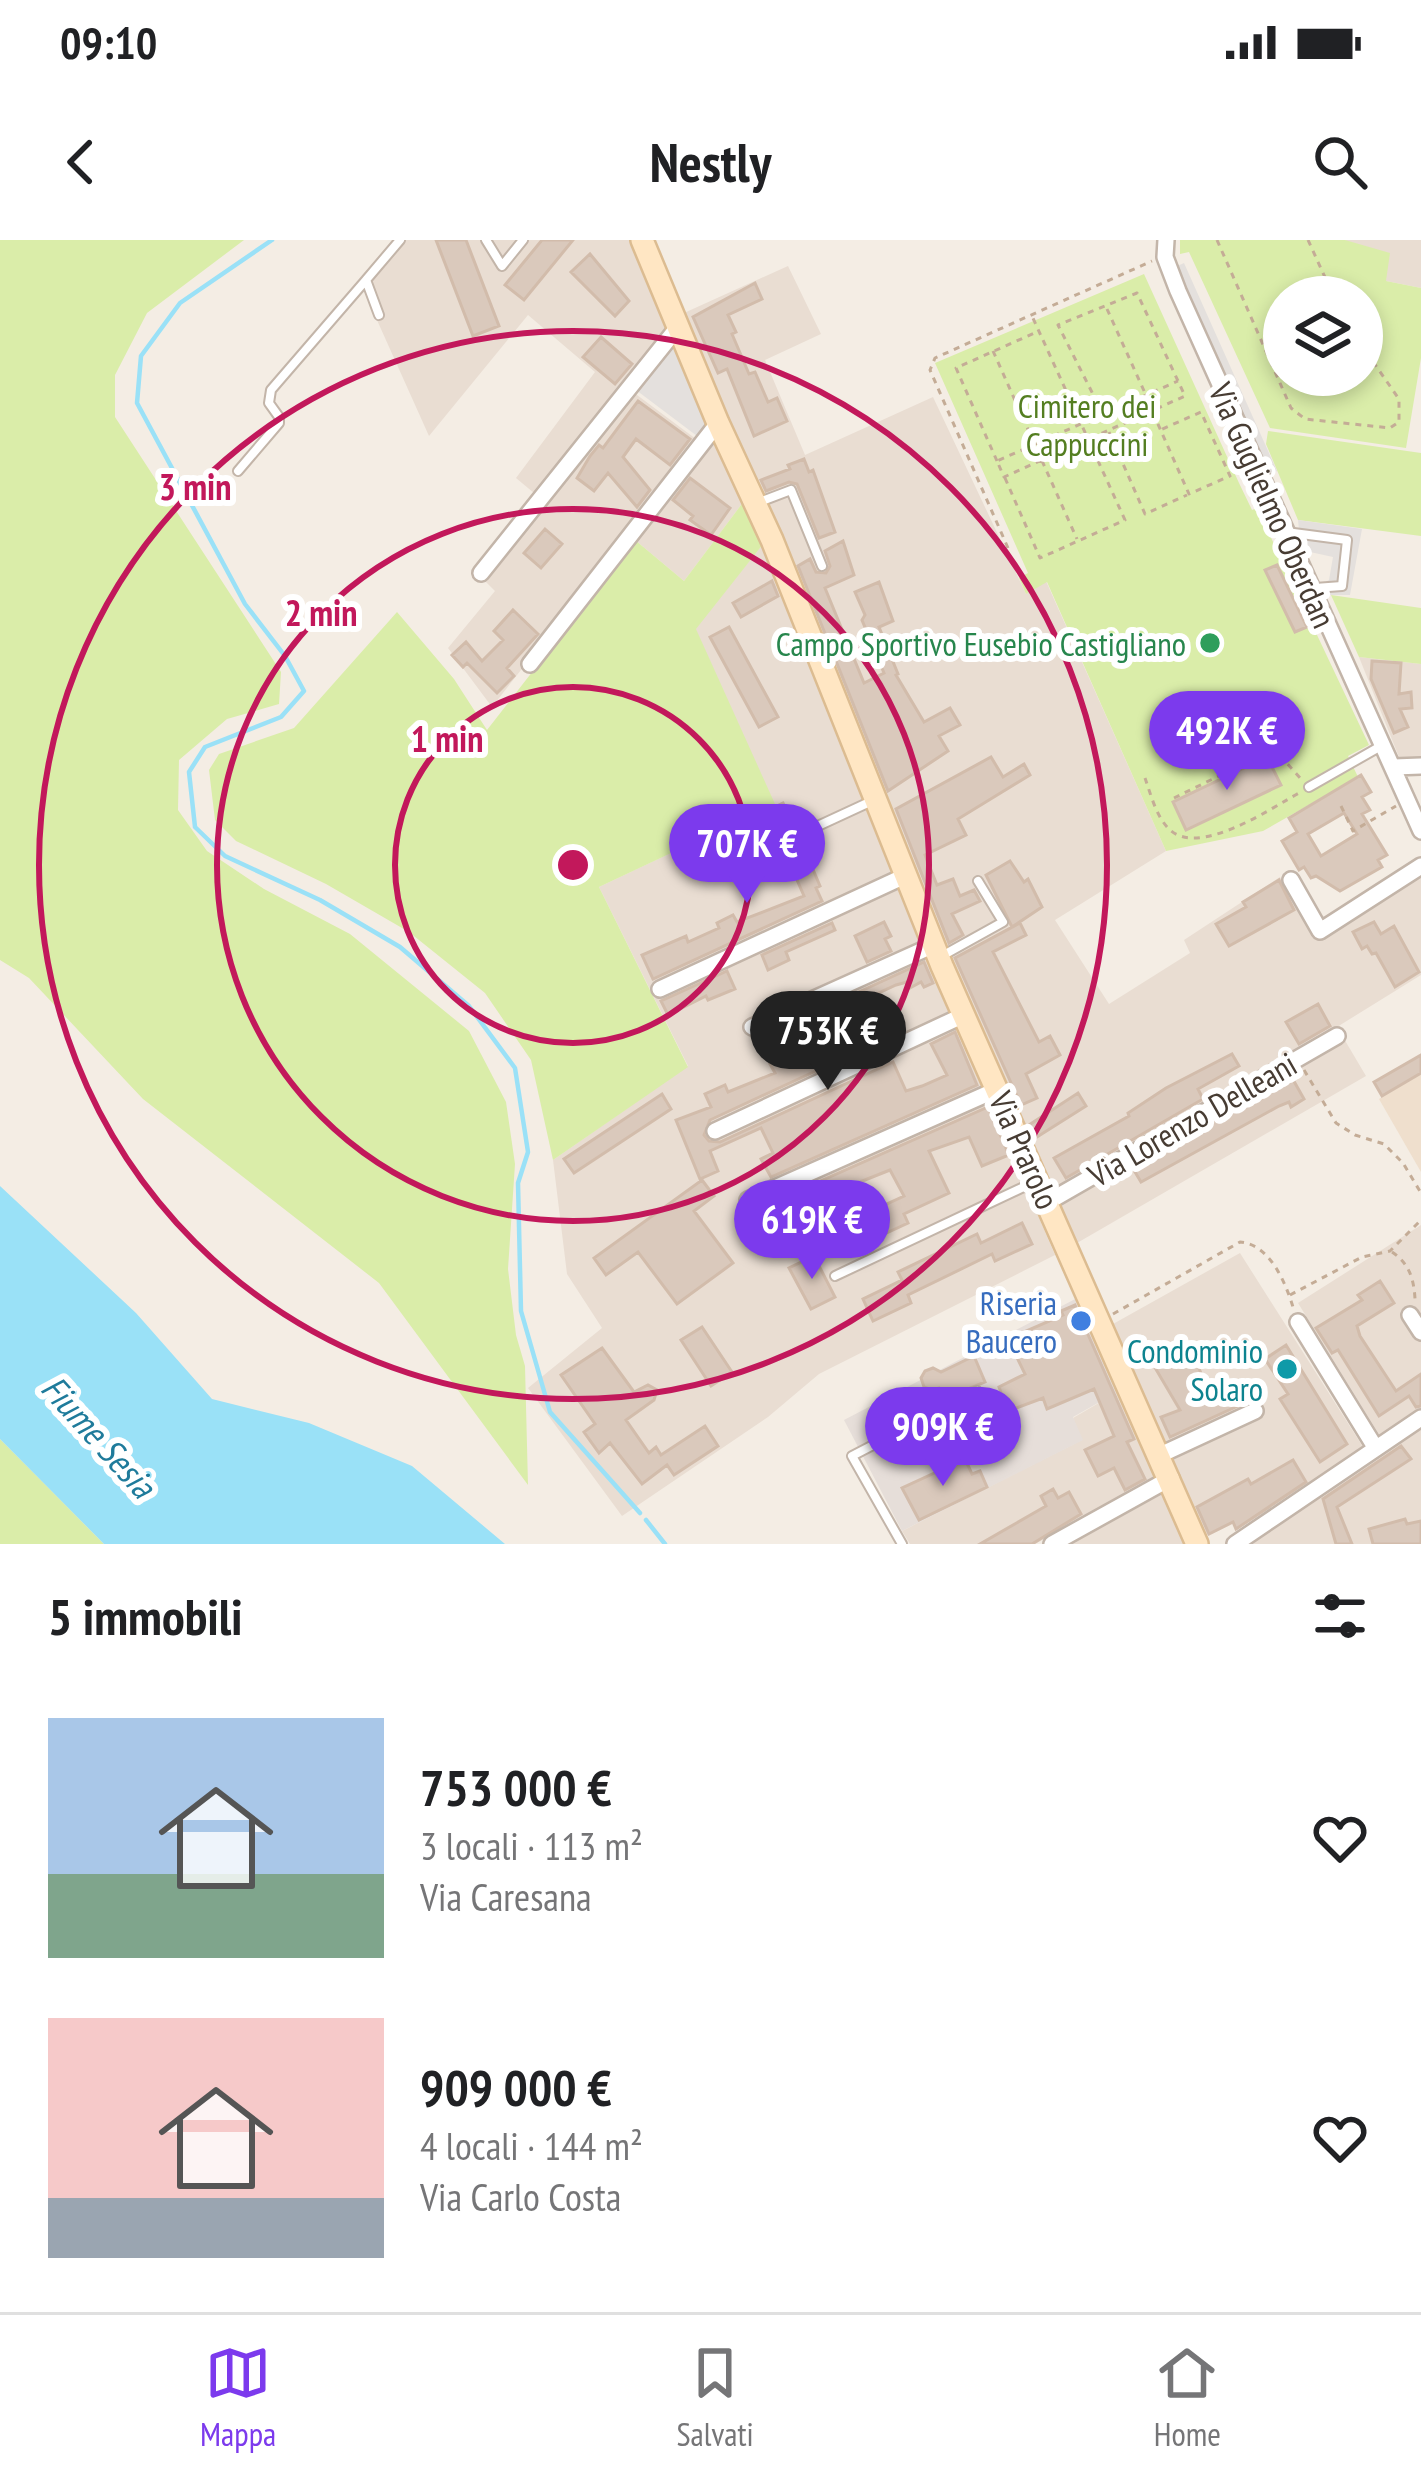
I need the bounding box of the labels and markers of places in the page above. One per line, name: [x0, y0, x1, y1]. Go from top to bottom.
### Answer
place label: Campo Sportivo Eusebio Castigliano: [776, 622, 1186, 665]
marker: Campo Sportivo Eusebio Castigliano: [1197, 630, 1223, 656]
pin: 492K €: [1129, 691, 1325, 793]
pin: 707K €: [649, 804, 845, 906]
centre of rings: [552, 844, 594, 886]
pin: 753K €: [730, 991, 926, 1093]
pin: 619K €: [714, 1180, 910, 1282]
place label: Riseria Baucero: [966, 1281, 1057, 1362]
marker: Riseria Baucero: [1068, 1308, 1094, 1334]
place label: Condominio Solaro: [1127, 1329, 1263, 1410]
marker: Condominio Solaro: [1274, 1356, 1300, 1382]
pin: 909K €: [845, 1387, 1041, 1489]

